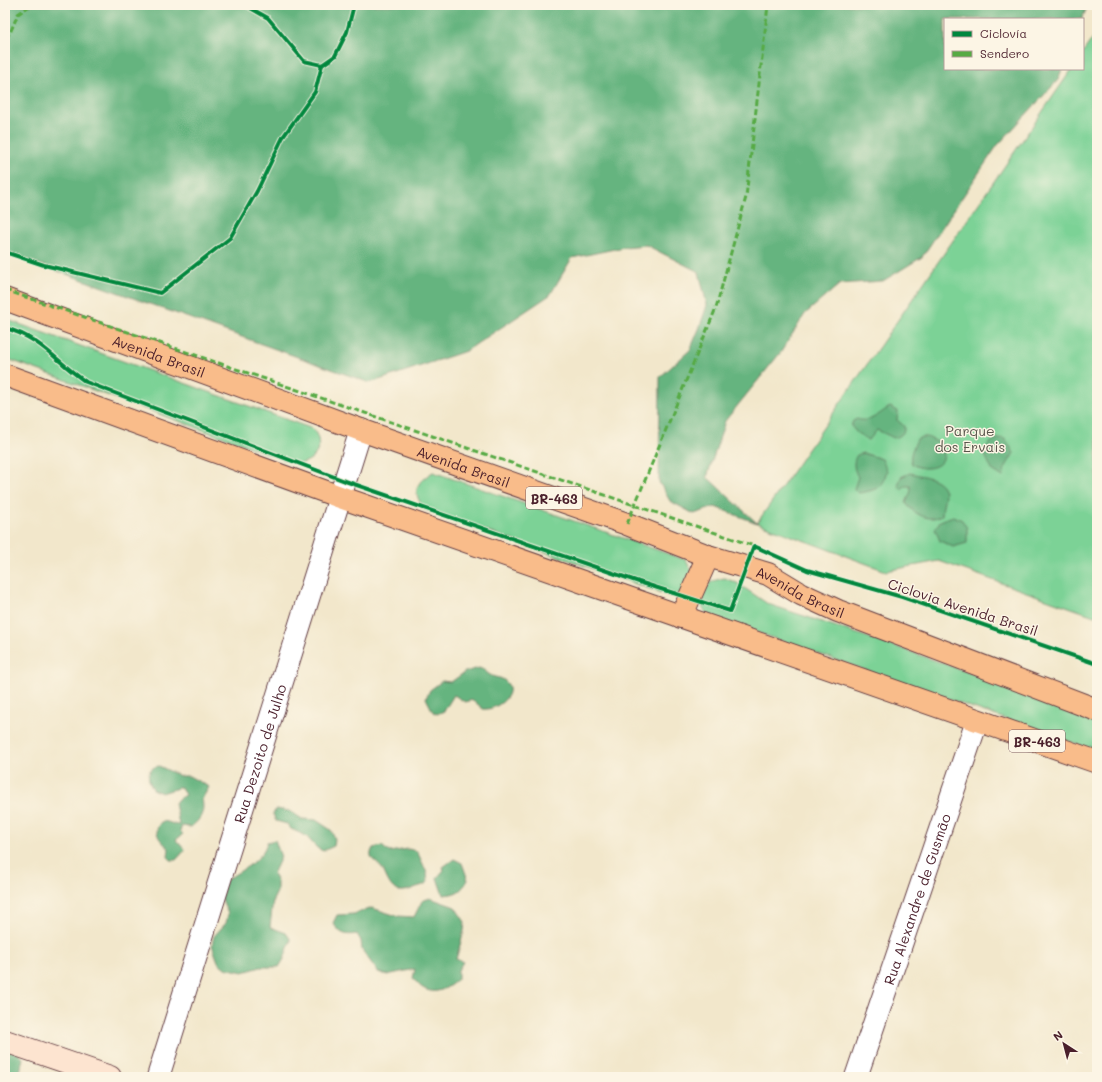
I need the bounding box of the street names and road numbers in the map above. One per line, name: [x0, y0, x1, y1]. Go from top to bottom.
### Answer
street label: Avenida Brasil: [110, 330, 208, 381]
street label: Avenida Brasil: [414, 441, 513, 491]
road number: BR-463: [526, 487, 582, 509]
street label: Avenida Brasil: [754, 561, 847, 622]
street label: Ciclovia Avenida Brasil: [886, 574, 1040, 640]
street label: Rua Dezoito de Julho: [229, 682, 290, 825]
road number: BR-463: [1009, 730, 1065, 752]
street label: Rua Alexandre de Gusmão: [879, 811, 954, 987]

